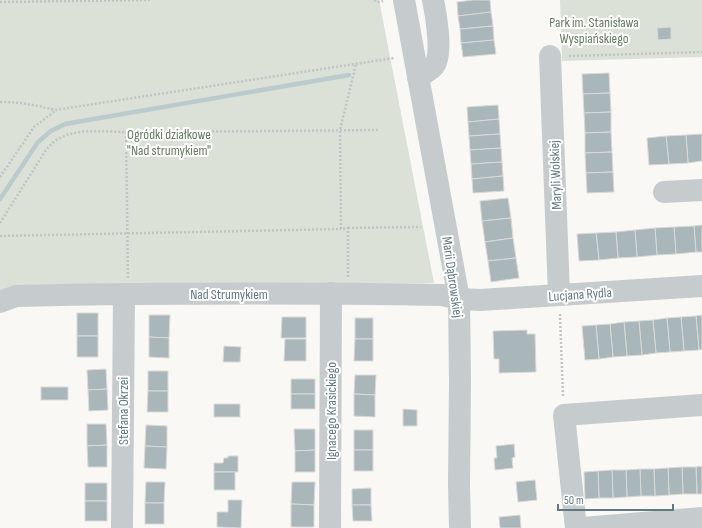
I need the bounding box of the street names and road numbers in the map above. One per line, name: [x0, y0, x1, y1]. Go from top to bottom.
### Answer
street label: Maryli Wolskiej: [546, 140, 565, 210]
street label: Marii Dąbrowskiej: [438, 235, 467, 319]
street label: Lucjana Rydla: [548, 284, 612, 305]
street label: Nad Strumykiem: [190, 286, 268, 303]
street label: Ignacego Krasickiego: [323, 362, 340, 460]
street label: Stefana Okrzei: [115, 377, 132, 445]

